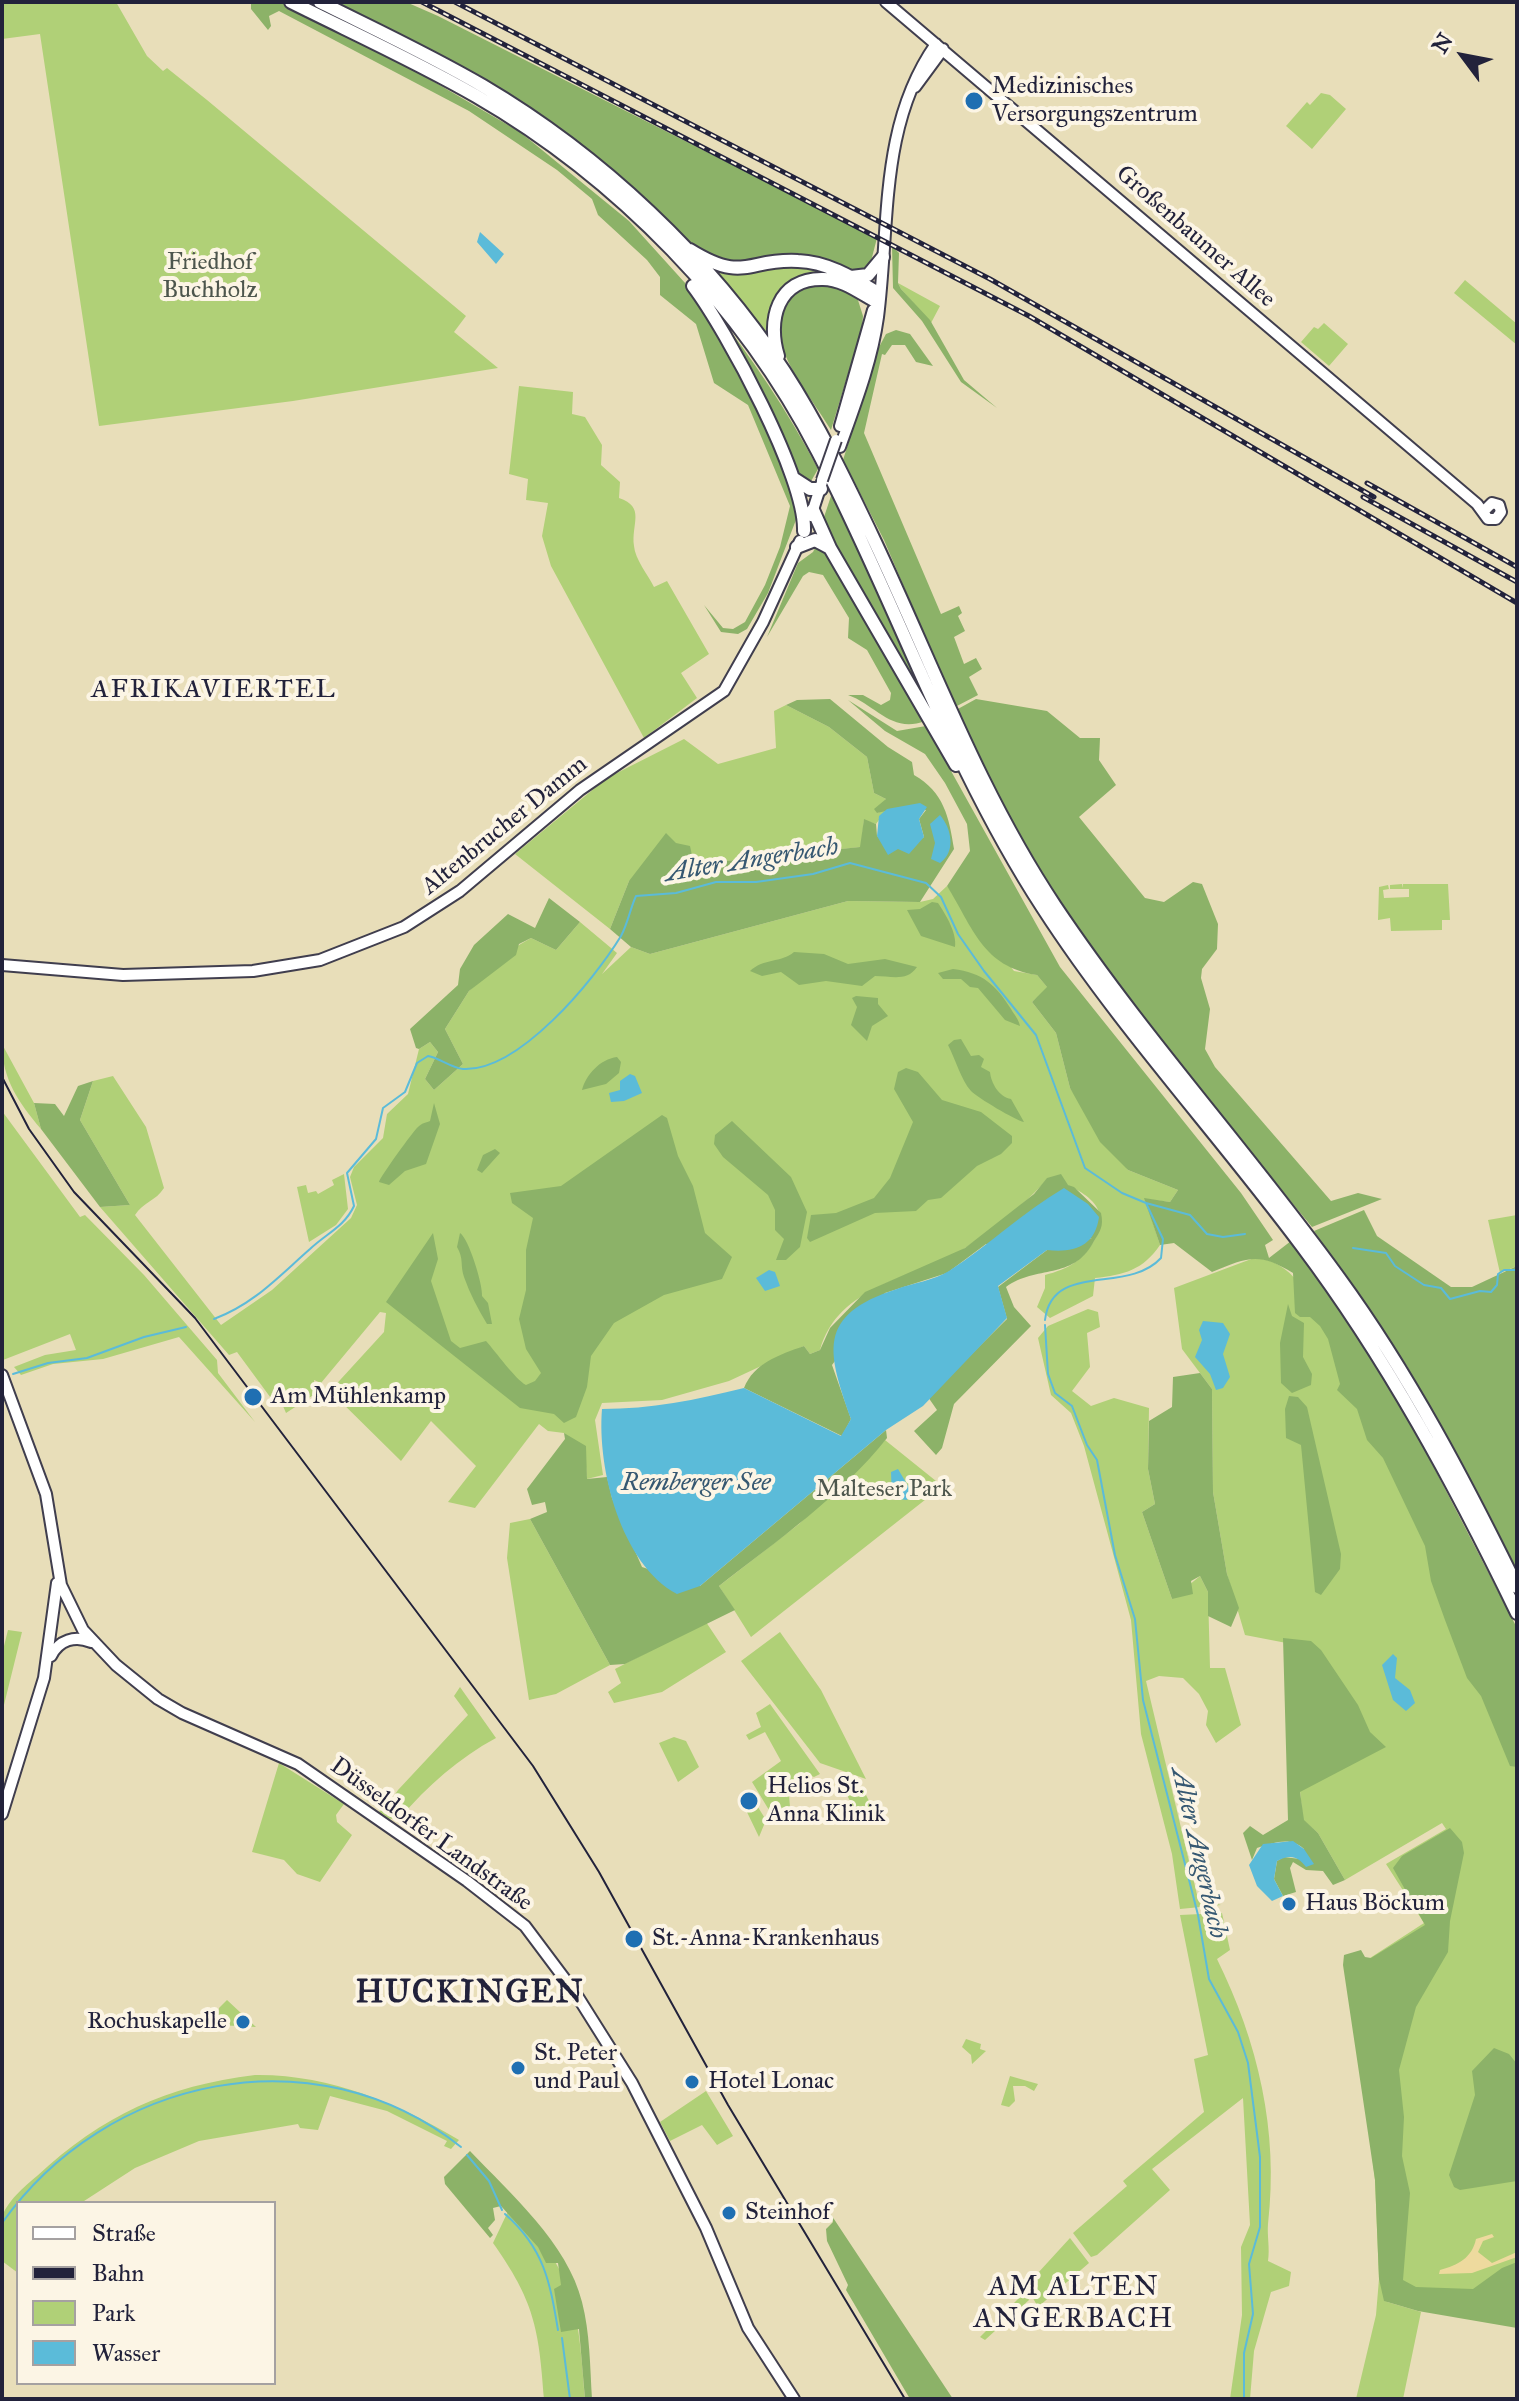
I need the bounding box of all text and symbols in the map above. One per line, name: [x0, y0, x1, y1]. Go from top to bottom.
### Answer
north arrow: [1423, 16, 1503, 96]
text: N: [1426, 28, 1459, 58]
place label: Medizinisches Versorgungszentrum: [992, 73, 1198, 129]
marker: Medizinisches Versorgungszentrum: [963, 90, 985, 112]
street label: Großenbaumer Allee: [1109, 160, 1281, 314]
park label: Friedhof Buchholz: [162, 249, 258, 305]
district label: AFRIKAVIERTEL: [91, 675, 337, 707]
street label: Altenbrucher Damm: [417, 750, 593, 902]
water label: Alter Angerbach: [663, 832, 841, 890]
place label: Am Mühlenkamp: [271, 1383, 446, 1411]
marker: Am Mühlenkamp: [242, 1386, 264, 1408]
water label: Remberger See: [621, 1468, 771, 1500]
park label: Malteser Park: [816, 1476, 952, 1504]
street label: Düsseldorfer Landstraße: [324, 1752, 538, 1918]
water label: Alter Angerbach: [1163, 1764, 1233, 1942]
place label: Helios St. Anna Klinik: [767, 1773, 885, 1829]
marker: Helios St. Anna Klinik: [738, 1790, 760, 1812]
place label: Haus Böckum: [1305, 1890, 1445, 1918]
marker: Haus Böckum: [1280, 1895, 1298, 1913]
place label: St.-Anna-Krankenhaus: [652, 1925, 879, 1953]
marker: St.-Anna-Krankenhaus: [623, 1928, 645, 1950]
district label: HUCKINGEN: [355, 1975, 585, 2013]
place label: Rochuskapelle: [87, 2008, 227, 2036]
marker: Rochuskapelle: [234, 2013, 252, 2031]
place label: St. Peter und Paul: [534, 2040, 620, 2096]
marker: St. Peter und Paul: [509, 2059, 527, 2077]
place label: Hotel Lonac: [708, 2068, 834, 2096]
marker: Hotel Lonac: [683, 2073, 701, 2091]
place label: Steinhof: [745, 2199, 830, 2227]
legend: [16, 2201, 276, 2385]
marker: Steinhof: [720, 2204, 738, 2222]
text: Straße: [92, 2218, 156, 2248]
text: Bahn: [92, 2258, 144, 2288]
district label: AM ALTEN ANGERBACH: [974, 2271, 1174, 2337]
text: Park: [92, 2298, 135, 2328]
text: Wasser: [92, 2338, 160, 2368]

